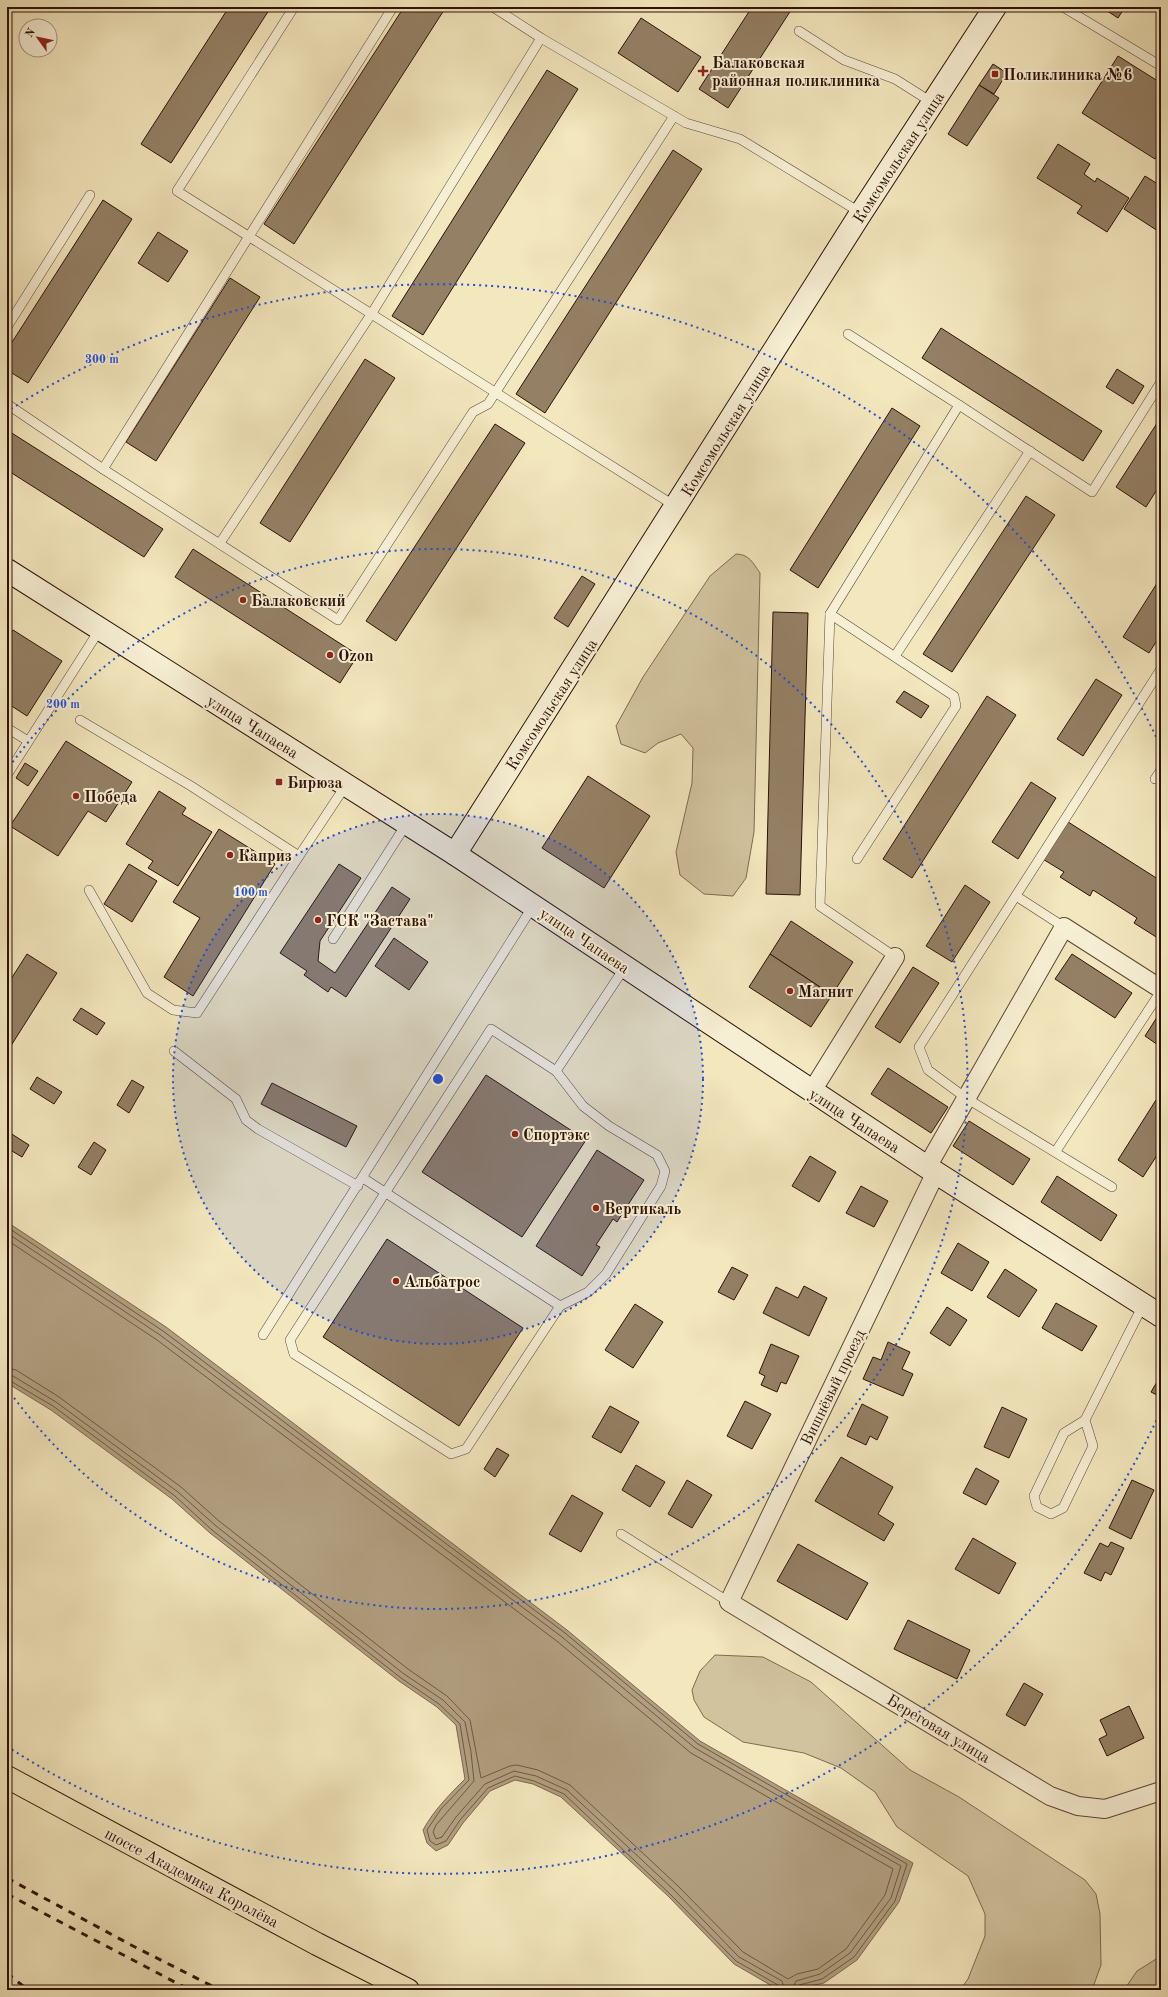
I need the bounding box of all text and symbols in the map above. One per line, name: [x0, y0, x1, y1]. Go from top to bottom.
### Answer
north arrow: [18, 18, 58, 58]
text: N: [24, 26, 38, 40]
place label: Балаковская районная поликлиника: [712, 56, 880, 90]
marker: Балаковская районная поликлиника: [697, 65, 709, 77]
place label: Поликлиника №6: [1003, 68, 1133, 84]
marker: Поликлиника №6: [990, 69, 1000, 79]
street label: Комсомольская улица: [851, 89, 948, 227]
text: 300 m: [85, 354, 119, 366]
street label: Комсомольская улица: [679, 362, 774, 500]
place label: Балаковский: [251, 594, 346, 610]
marker: Балаковский: [238, 595, 248, 605]
street label: Комсомольская улица: [504, 636, 601, 774]
place label: Ozon: [338, 649, 374, 665]
marker: Ozon: [325, 650, 335, 660]
street label: улица Чапаева: [203, 693, 301, 762]
text: 200 m: [46, 699, 80, 711]
place label: Бирюза: [287, 776, 343, 792]
marker: Бирюза: [274, 777, 284, 787]
place label: Победа: [84, 790, 137, 806]
marker: Победа: [71, 791, 81, 801]
place label: Каприз: [238, 849, 292, 865]
marker: Каприз: [225, 850, 235, 860]
text: 100 m: [234, 887, 268, 899]
street label: улица Чапаева: [536, 906, 632, 978]
place label: ГСК "Застава": [326, 914, 434, 930]
marker: ГСК "Застава": [313, 915, 323, 925]
place label: Магнит: [798, 985, 854, 1001]
marker: Магнит: [785, 986, 795, 996]
centre of rings: [431, 1072, 445, 1086]
street label: улица Чапаева: [806, 1086, 902, 1157]
place label: Спортэкс: [523, 1128, 590, 1144]
marker: Спортэкс: [510, 1129, 520, 1139]
place label: Вертикаль: [604, 1202, 681, 1218]
marker: Вертикаль: [591, 1203, 601, 1213]
place label: Альбатрос: [404, 1275, 480, 1291]
marker: Альбатрос: [391, 1276, 401, 1286]
street label: Вишнёвый проезд: [799, 1327, 869, 1448]
street label: Береговая улица: [883, 1693, 993, 1767]
street label: шоссе Академика Королёва: [102, 1826, 281, 1931]

